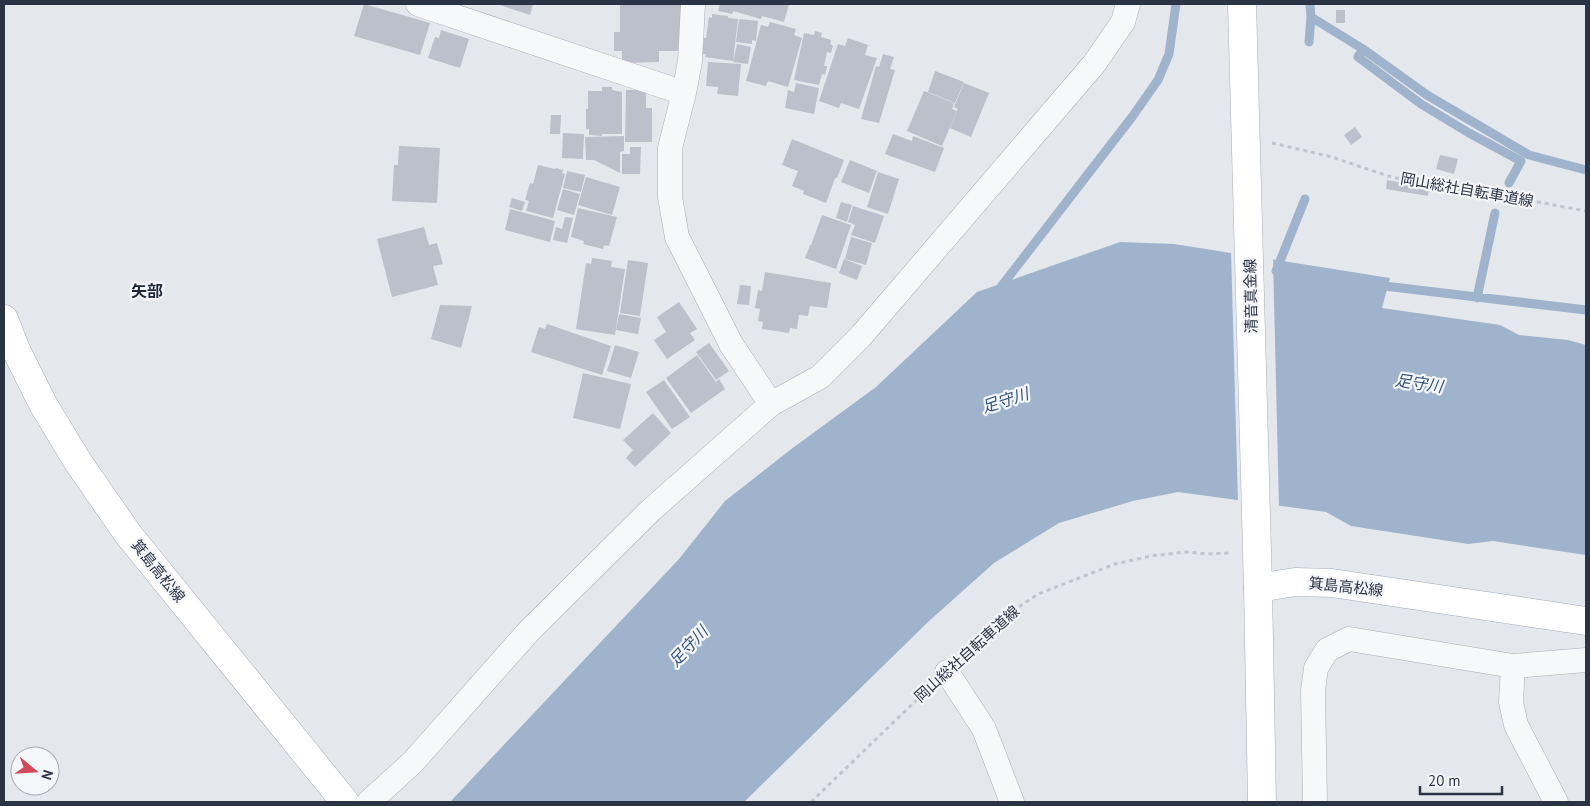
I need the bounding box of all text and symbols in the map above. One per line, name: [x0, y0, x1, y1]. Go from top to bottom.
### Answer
street label: 岡山総社自転車道線: [1399, 168, 1535, 211]
street label: 清音真金線: [1240, 258, 1261, 334]
district label: 矢部: [131, 281, 163, 301]
water label: 足守川: [1394, 370, 1446, 397]
water label: 足守川: [979, 382, 1033, 417]
street label: 箕島高松線: [127, 536, 189, 606]
street label: 箕島高松線: [1308, 573, 1384, 600]
street label: 岡山総社自転車道線: [910, 601, 1023, 706]
water label: 足守川: [664, 620, 713, 670]
north arrow: [10, 746, 60, 796]
scale bar: [1420, 764, 1502, 796]
text: N: [37, 768, 57, 782]
text: 20 m: [1428, 771, 1461, 790]

